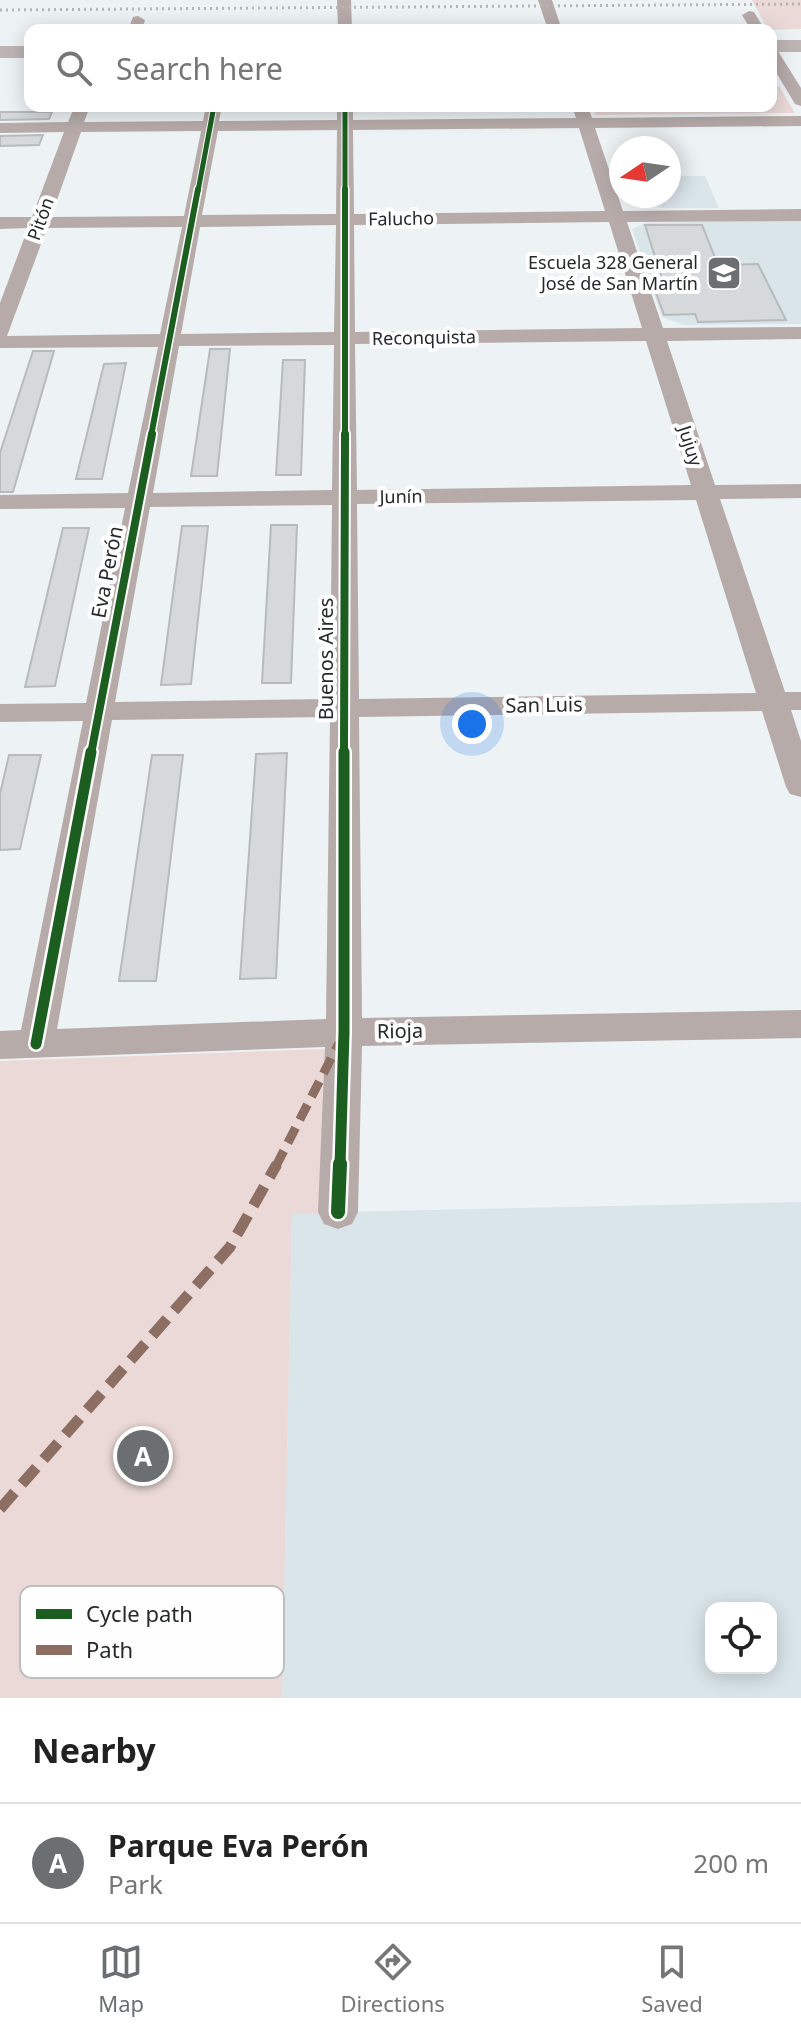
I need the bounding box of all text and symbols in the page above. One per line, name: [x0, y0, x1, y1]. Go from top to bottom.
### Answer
search box: [24, 24, 777, 112]
icon: search: [52, 46, 96, 90]
text: Search here: [116, 48, 283, 89]
north arrow: [609, 136, 681, 208]
street label: Pitón: [21, 194, 59, 243]
street label: Falucho: [368, 205, 434, 231]
place label: Escuela 328 General José de San Martín: [528, 250, 698, 295]
school or university icon: Escuela 328 General José de San Martín: [705, 254, 743, 292]
street label: Reconquista: [372, 324, 476, 350]
street label: Jujuy: [673, 421, 709, 470]
street label: Junín: [377, 484, 423, 508]
street label: Eva Perón: [84, 523, 129, 620]
street label: Buenos Aires: [312, 598, 339, 720]
street label: San Luis: [505, 690, 583, 719]
your location: [452, 704, 492, 744]
street label: Rioja: [377, 1017, 423, 1044]
pin: A: [117, 1426, 169, 1486]
legend: [20, 1586, 284, 1678]
text: Cycle path: [86, 1598, 193, 1628]
map controls: [705, 1602, 777, 1674]
button: locate: [705, 1602, 777, 1674]
text: Path: [86, 1634, 133, 1664]
text: Nearby: [32, 1727, 156, 1773]
text: Parque Eva Perón: [108, 1825, 369, 1866]
text: A: [49, 1845, 67, 1881]
text: 200 m: [693, 1845, 769, 1881]
text: Park: [108, 1866, 163, 1902]
tab: Map: [98, 1940, 144, 2018]
tab: Directions: [340, 1940, 445, 2018]
tab: Saved: [641, 1940, 703, 2018]

